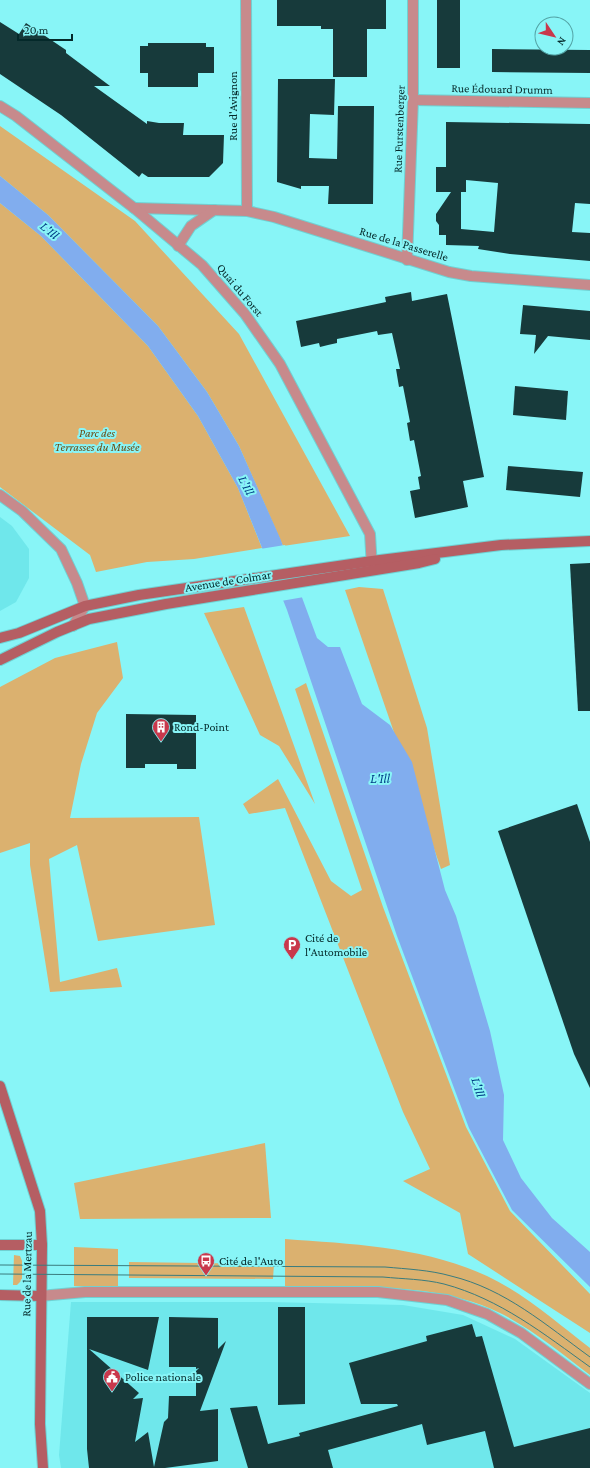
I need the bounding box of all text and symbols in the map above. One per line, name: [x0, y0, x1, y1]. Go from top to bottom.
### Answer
scale bar: [18, 16, 72, 42]
north arrow: [534, 16, 574, 56]
text: 20 m: [24, 23, 49, 37]
text: N: [555, 35, 569, 49]
street label: Rue d'Avignon: [226, 71, 240, 141]
street label: Rue Édouard Drumm: [451, 81, 553, 97]
street label: Rue Furstenberger: [390, 84, 408, 173]
water label: L'Ill: [37, 218, 63, 243]
street label: Rue de la Passerelle: [358, 224, 450, 264]
street label: Quai du Forst: [214, 261, 267, 320]
park label: Parc des Terrasses du Musée: [55, 426, 140, 454]
water label: L'Ill: [235, 473, 258, 498]
street label: Avenue de Colmar: [184, 567, 273, 595]
building icon: Rond-Point: [151, 717, 171, 742]
place label: Rond-Point: [174, 720, 230, 734]
water label: L'Ill: [370, 771, 391, 786]
place label: Cité de l'Automobile: [305, 931, 367, 959]
parking icon: Cité de l'Automobile: [282, 935, 302, 960]
water label: L'Ill: [468, 1075, 489, 1100]
street label: Rue de la Mertzau: [19, 1230, 35, 1317]
bus stop icon: Cité de l'Auto: [196, 1251, 216, 1276]
place label: Cité de l'Auto: [219, 1254, 283, 1268]
public building icon: Police nationale: [102, 1367, 122, 1392]
place label: Police nationale: [125, 1370, 201, 1384]

